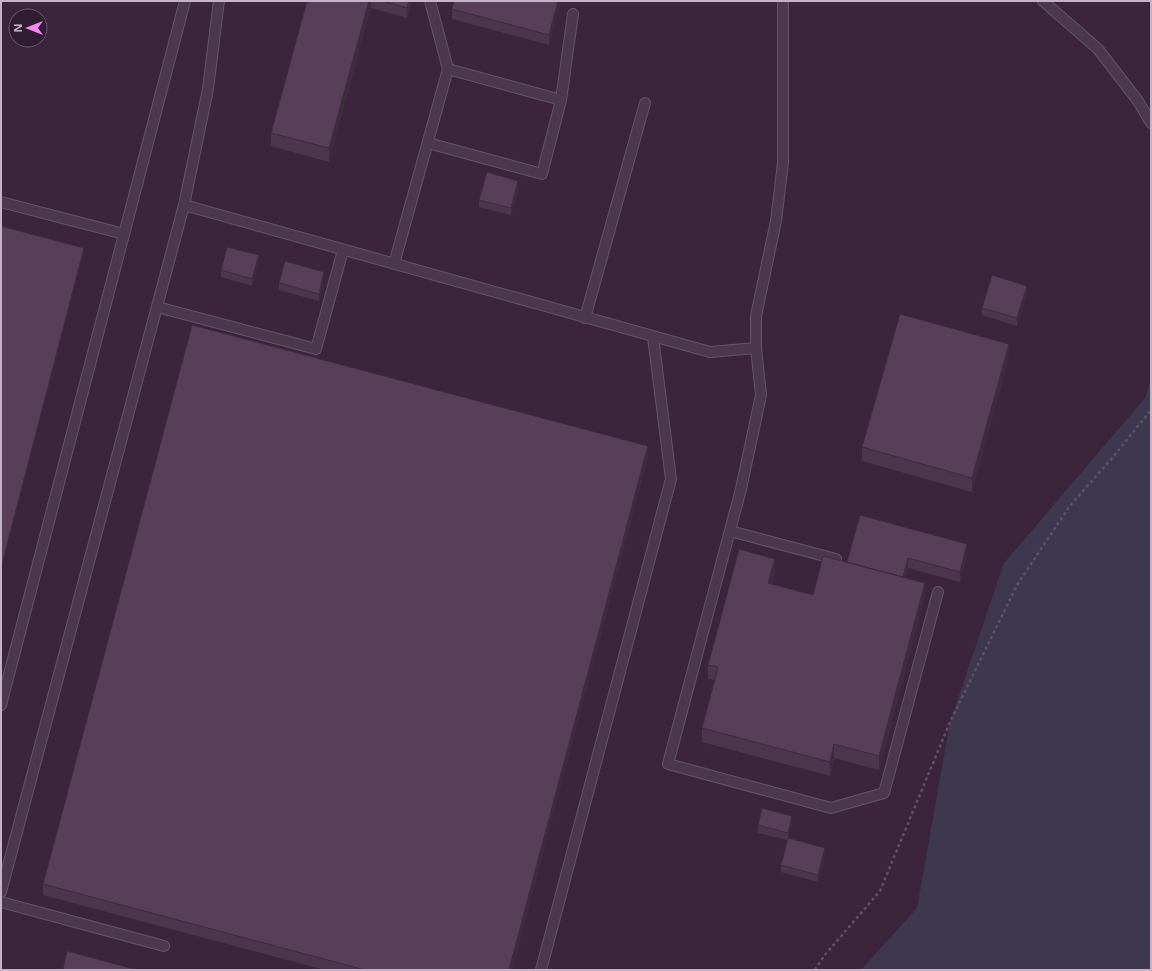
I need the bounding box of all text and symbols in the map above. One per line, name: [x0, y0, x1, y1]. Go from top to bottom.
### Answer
north arrow: [8, 8, 48, 48]
text: N: [10, 24, 25, 32]

